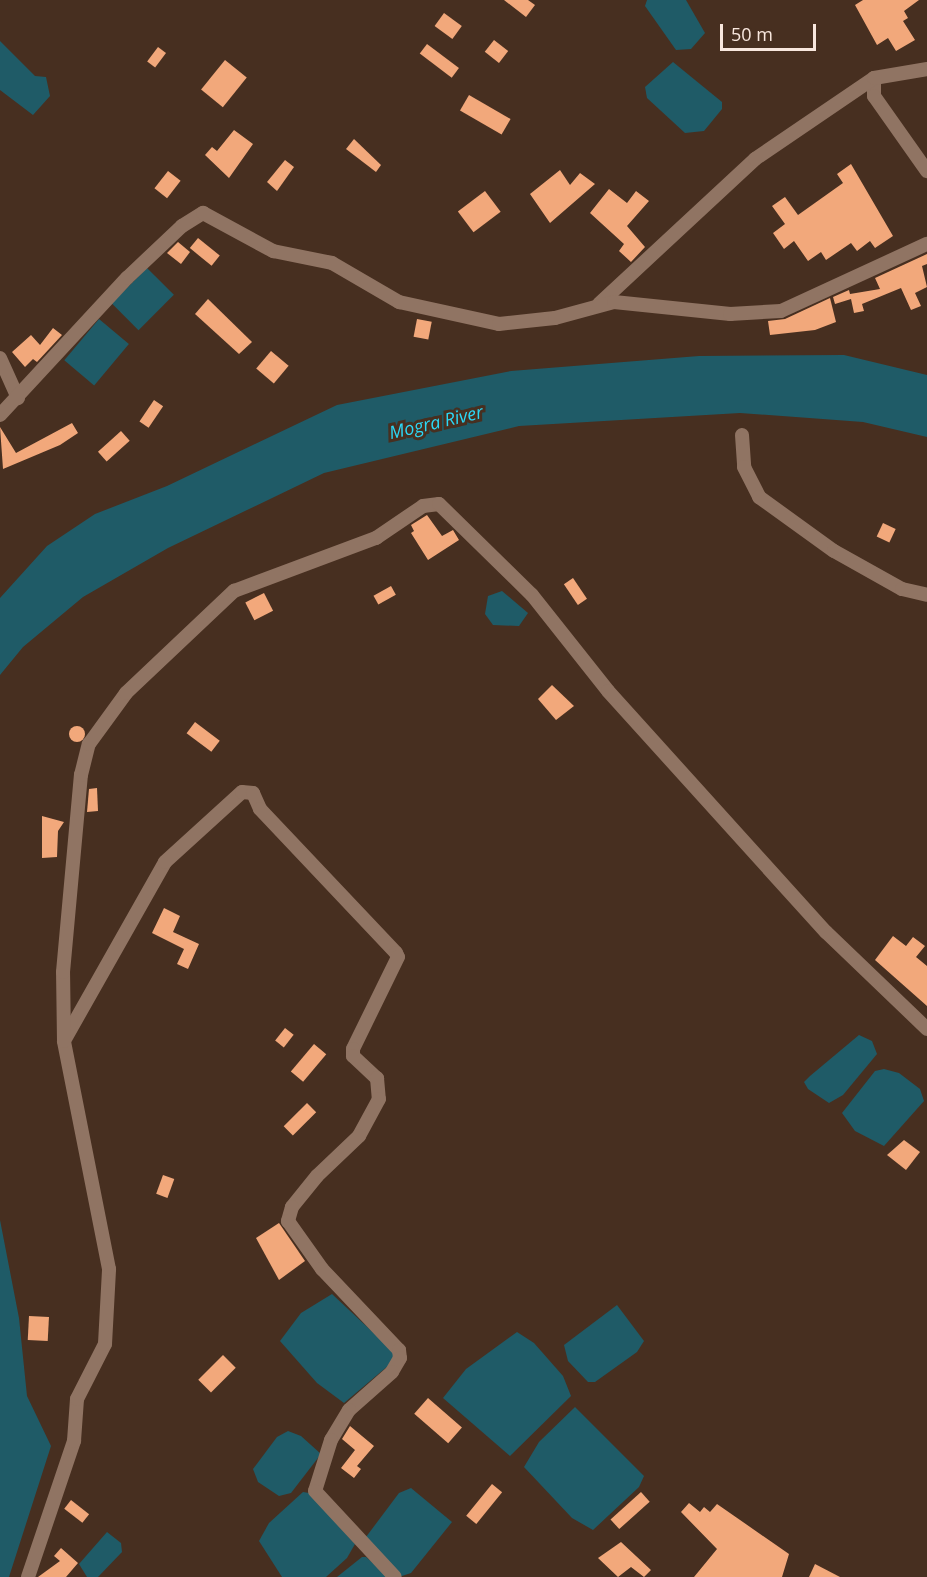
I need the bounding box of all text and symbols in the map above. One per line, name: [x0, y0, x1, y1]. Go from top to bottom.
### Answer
scale bar: [723, 12, 819, 50]
text: 50 m: [731, 22, 773, 46]
water label: Mogra River: [387, 401, 485, 443]

